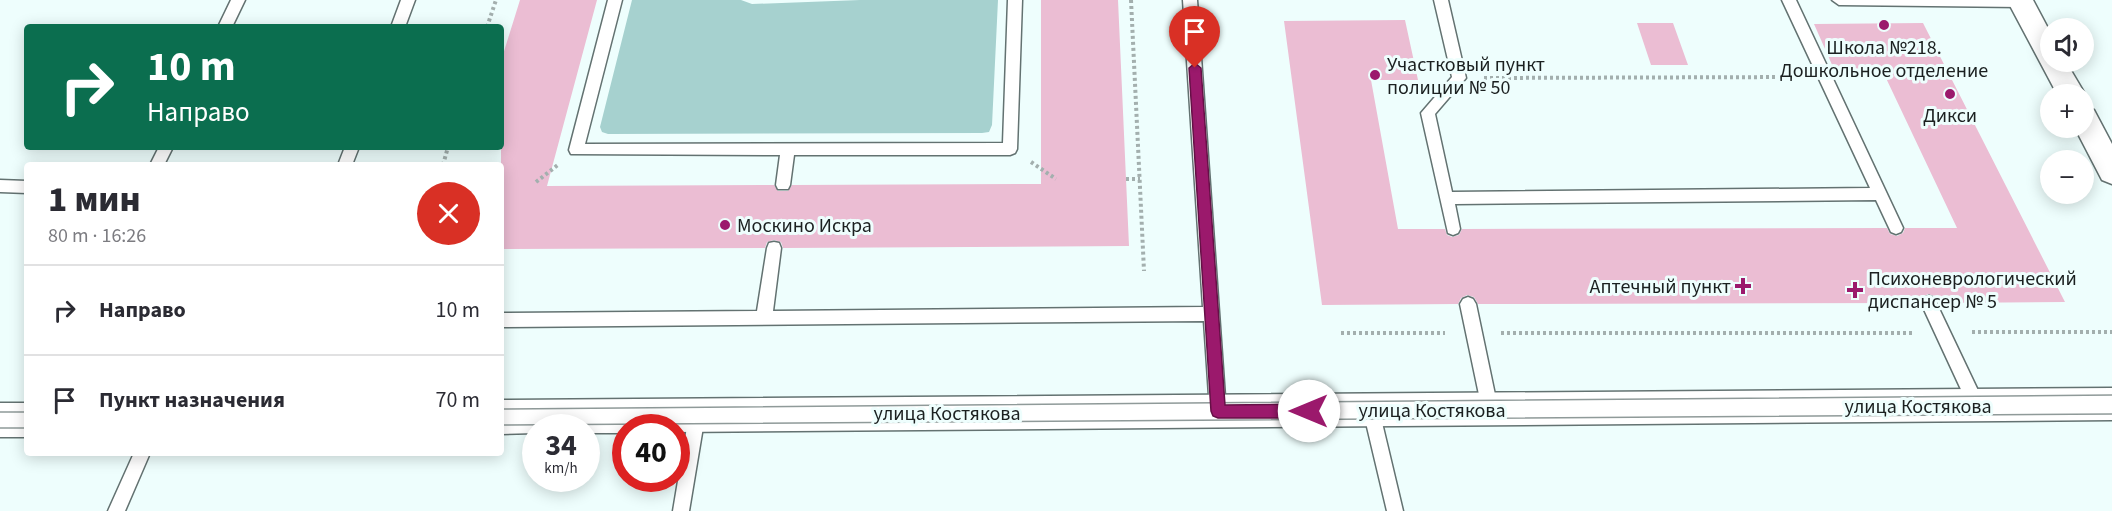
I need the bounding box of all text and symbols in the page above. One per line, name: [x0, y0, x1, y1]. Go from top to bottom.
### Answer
pin: [1169, 6, 1220, 68]
icon: arrive: [1178, 15, 1211, 48]
marker: Школа №218. Дошкольное отделение: [1877, 18, 1891, 32]
map controls: [2040, 18, 2094, 204]
button: sound: [2040, 18, 2094, 72]
place label: Школа №218. Дошкольное отделение: [1780, 34, 1988, 85]
text: 10 m: [147, 37, 236, 97]
icon: right: [48, 48, 126, 126]
place label: Участковый пункт полиции № 50: [1387, 51, 1545, 102]
marker: Участковый пункт полиции № 50: [1368, 68, 1382, 82]
button: +: [2040, 84, 2094, 138]
marker: Дикси: [1943, 87, 1957, 101]
text: Направо: [147, 93, 250, 132]
place label: Дикси: [1923, 102, 1977, 130]
button: −: [2040, 150, 2094, 204]
text: 1 мин: [48, 174, 141, 225]
button: close: [417, 182, 480, 245]
place label: Москино Искра: [737, 212, 872, 240]
marker: Москино Искра: [718, 218, 732, 232]
text: 80 m · 16:26: [48, 222, 146, 250]
place label: Психоневрологический диспансер № 5: [1868, 265, 2077, 316]
place label: Аптечный пункт: [1590, 273, 1731, 301]
marker: Аптечный пункт: [1736, 279, 1750, 293]
marker: Психоневрологический диспансер № 5: [1846, 281, 1864, 299]
icon: right: [48, 294, 81, 327]
text: Направо: [99, 294, 186, 326]
text: 10 m: [435, 294, 480, 326]
position arrow: [1277, 379, 1341, 443]
icon: arrive: [48, 384, 81, 417]
text: Пункт назначения: [99, 384, 285, 416]
text: 70 m: [435, 384, 480, 416]
street label: улица Костякова: [1844, 393, 1992, 421]
street label: улица Костякова: [1358, 397, 1506, 425]
street label: улица Костякова: [873, 400, 1021, 428]
speed limit sign: 40: [612, 414, 690, 492]
text: 34: [545, 424, 577, 467]
text: km/h: [544, 458, 578, 479]

